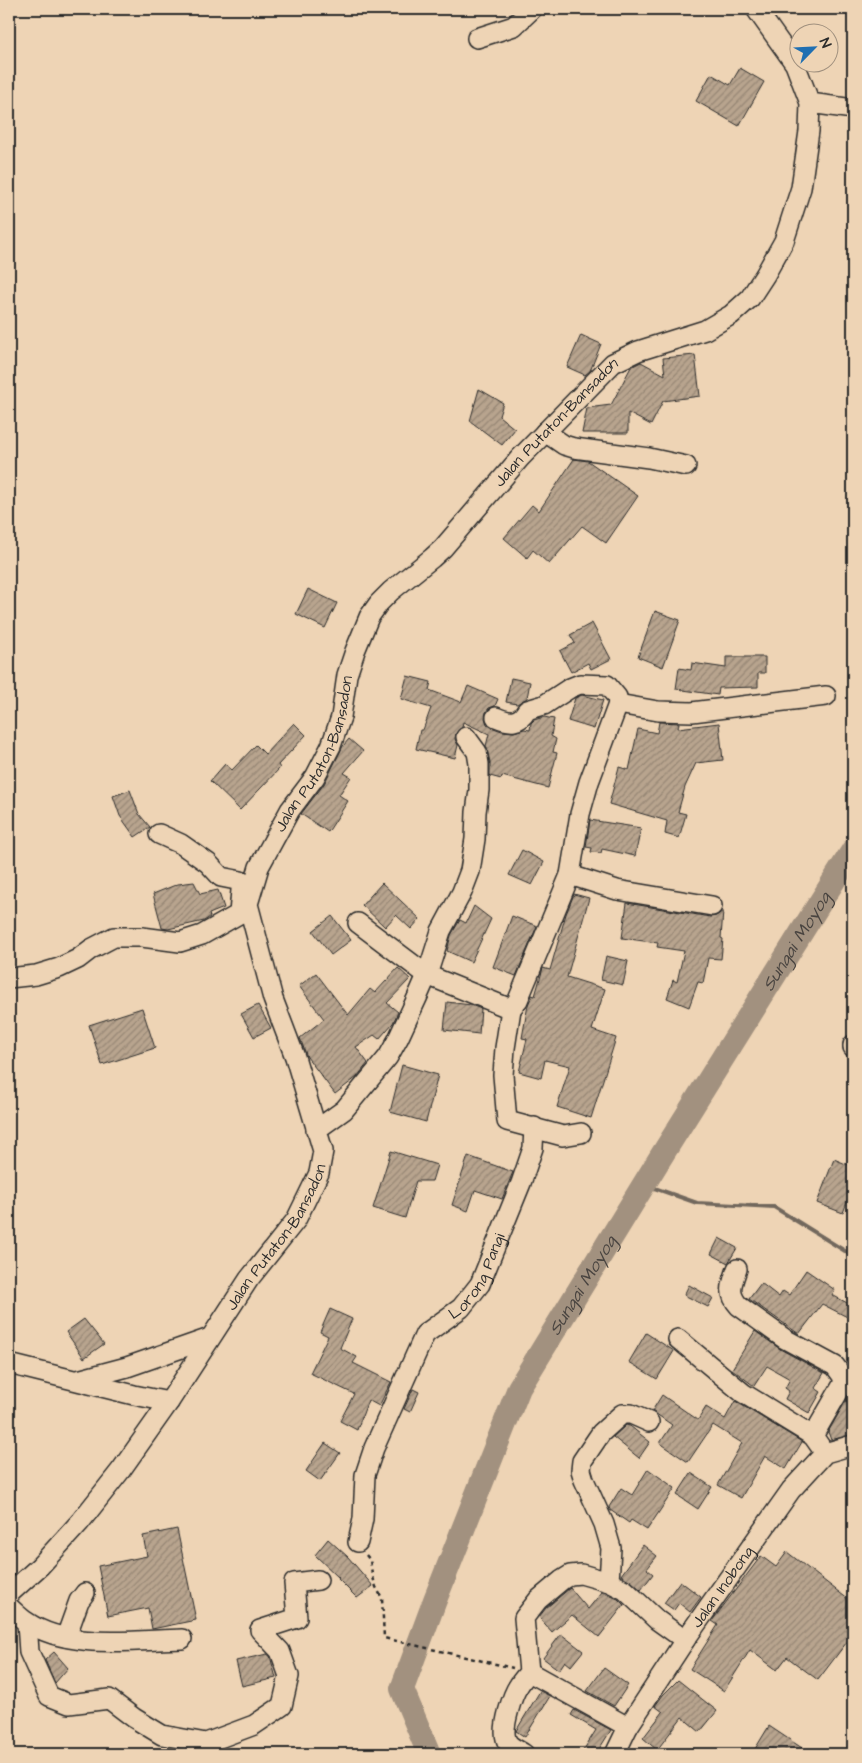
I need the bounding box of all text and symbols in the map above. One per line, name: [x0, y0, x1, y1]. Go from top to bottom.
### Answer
north arrow: [790, 22, 840, 72]
text: N: [814, 35, 836, 51]
street label: Jalan Putaton-Bansadon: [489, 351, 621, 492]
street label: Jalan Putaton-Bansadon: [269, 674, 358, 836]
water label: Sungai Moyog: [755, 885, 838, 995]
street label: Jalan Putaton-Bansadon: [220, 1162, 331, 1315]
street label: Lorong Pangi: [444, 1229, 511, 1325]
water label: Sungai Moyog: [542, 1229, 624, 1340]
street label: Jalan Inobong: [686, 1542, 760, 1632]

